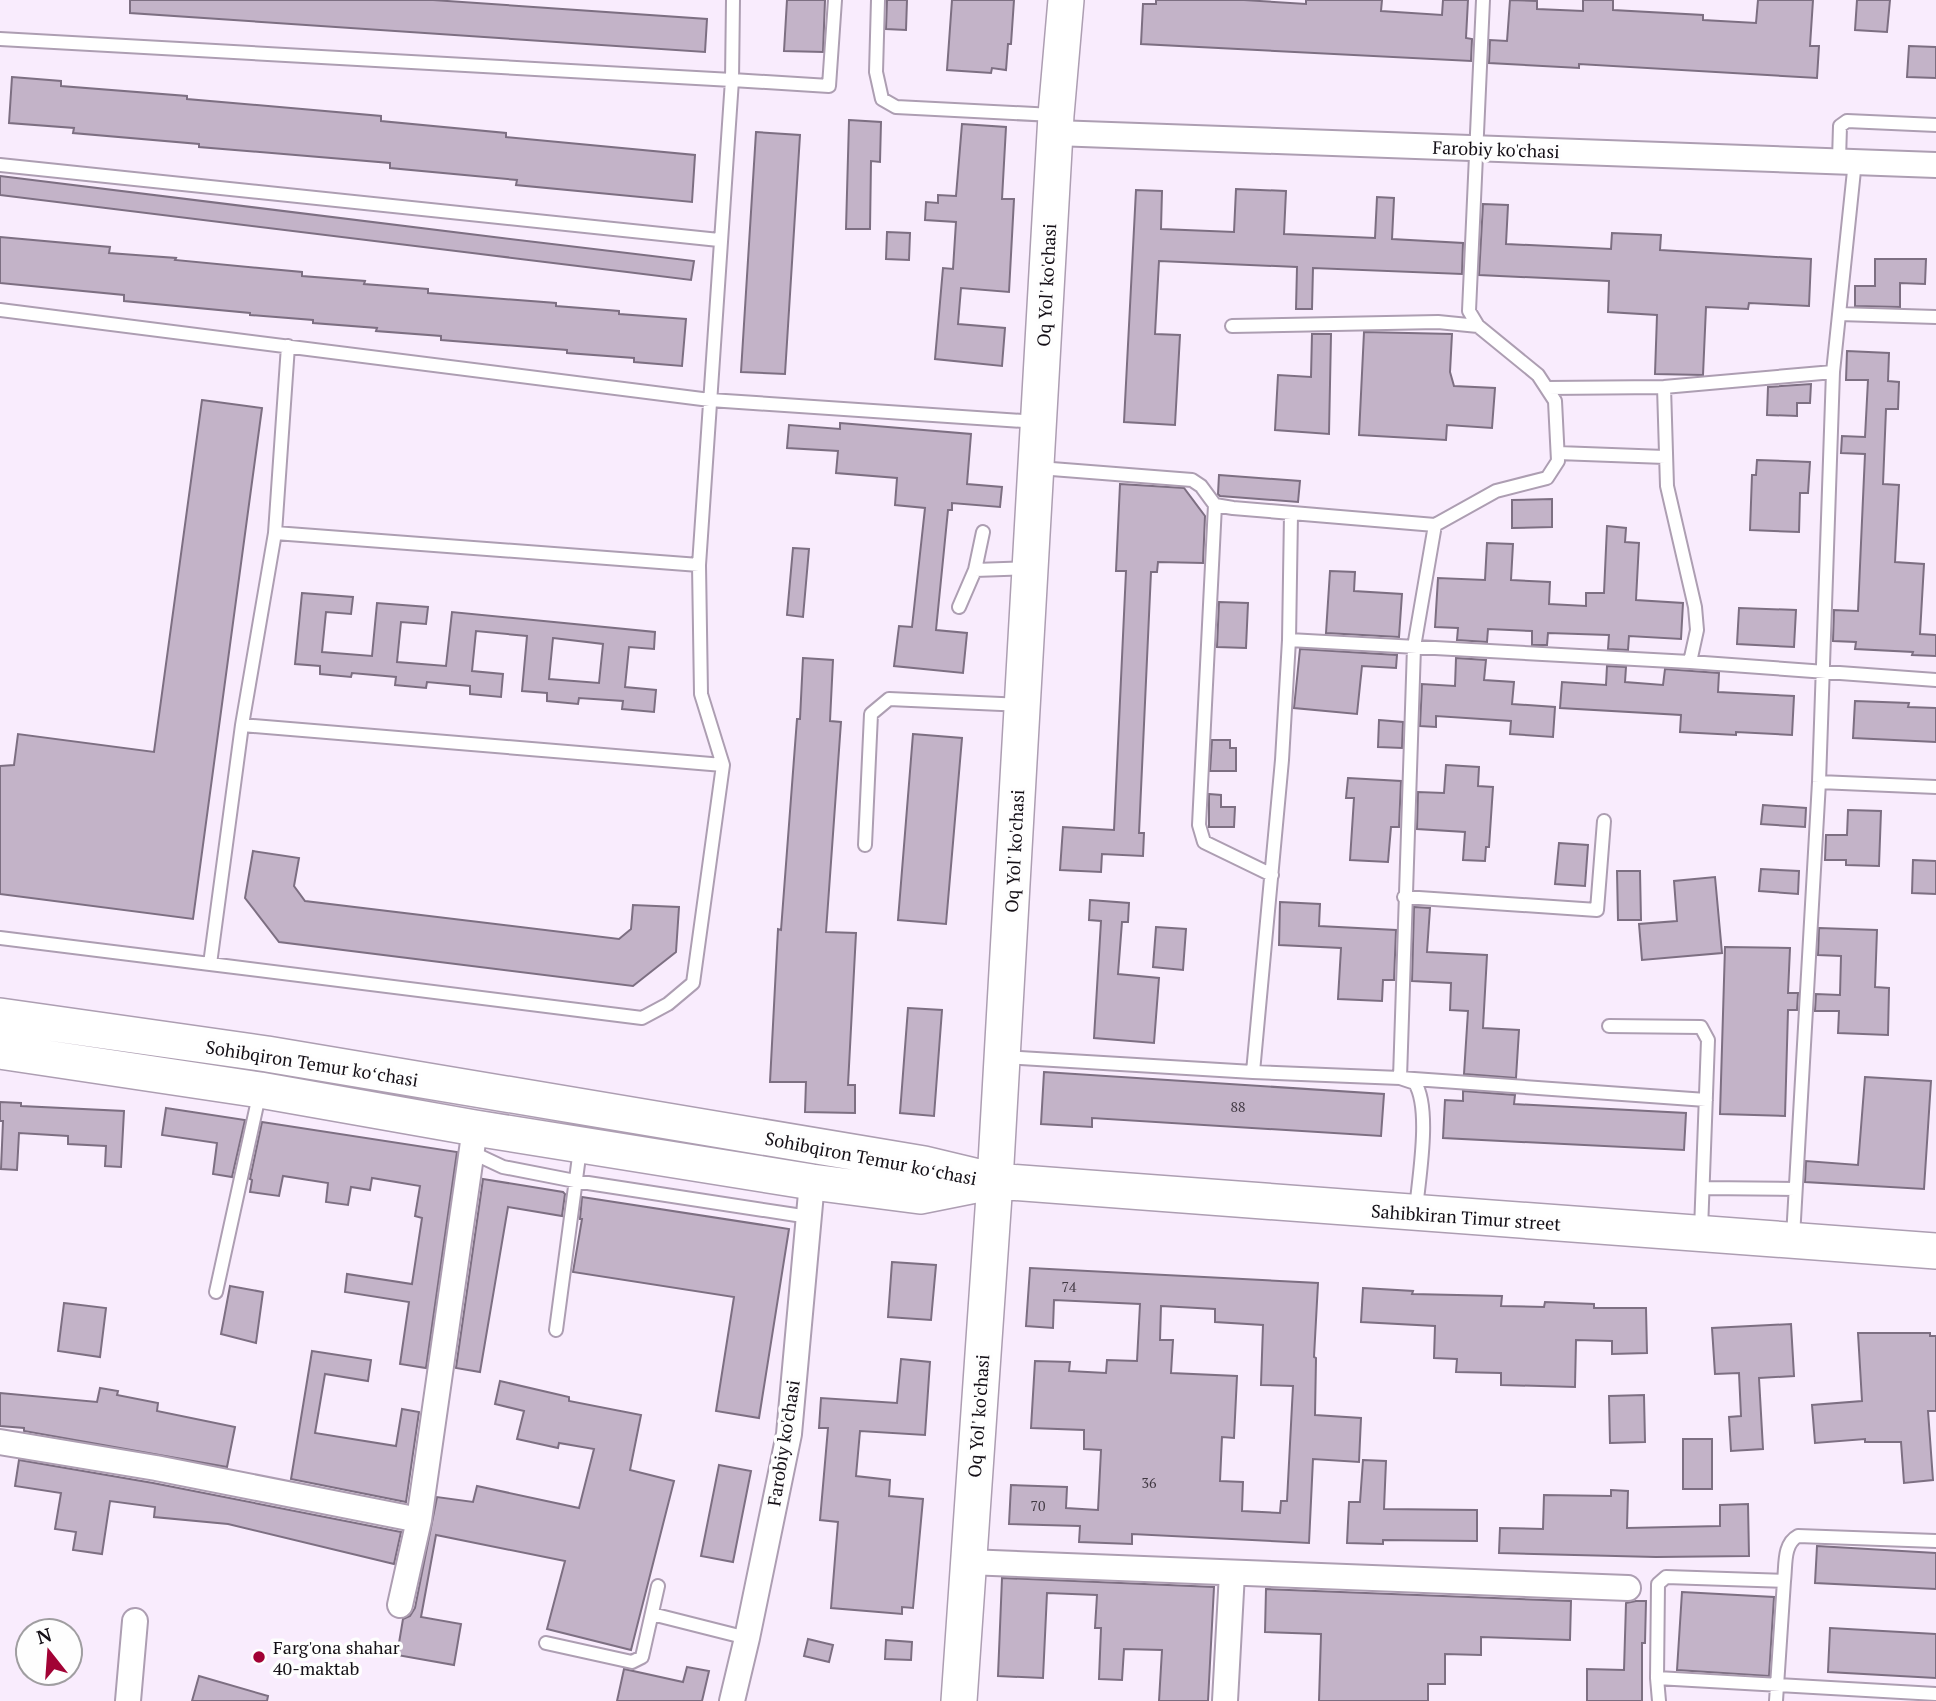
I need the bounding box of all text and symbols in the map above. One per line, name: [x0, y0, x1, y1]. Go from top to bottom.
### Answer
street label: Farobiy ko'chasi: [1432, 135, 1560, 163]
street label: Oq Yol' ko'chasi: [1031, 223, 1061, 347]
street label: Oq Yol' ko'chasi: [999, 789, 1029, 913]
street label: Sohibqiron Temur koʻchasi: [204, 1034, 420, 1092]
house number: 88: [1231, 1097, 1245, 1116]
street label: Sohibqiron Temur koʻchasi: [763, 1126, 979, 1190]
street label: Sahibkiran Timur street: [1370, 1198, 1562, 1236]
house number: 74: [1062, 1277, 1077, 1296]
street label: Oq Yol' ko'chasi: [962, 1354, 994, 1478]
street label: Farobiy ko'chasi: [761, 1378, 805, 1508]
house number: 36: [1142, 1473, 1157, 1492]
house number: 70: [1031, 1496, 1045, 1515]
north arrow: [14, 1617, 84, 1687]
text: N: [33, 1621, 55, 1649]
place label: Farg'ona shahar 40-maktab: [273, 1635, 400, 1680]
marker: Farg'ona shahar 40-maktab: [251, 1649, 267, 1665]

